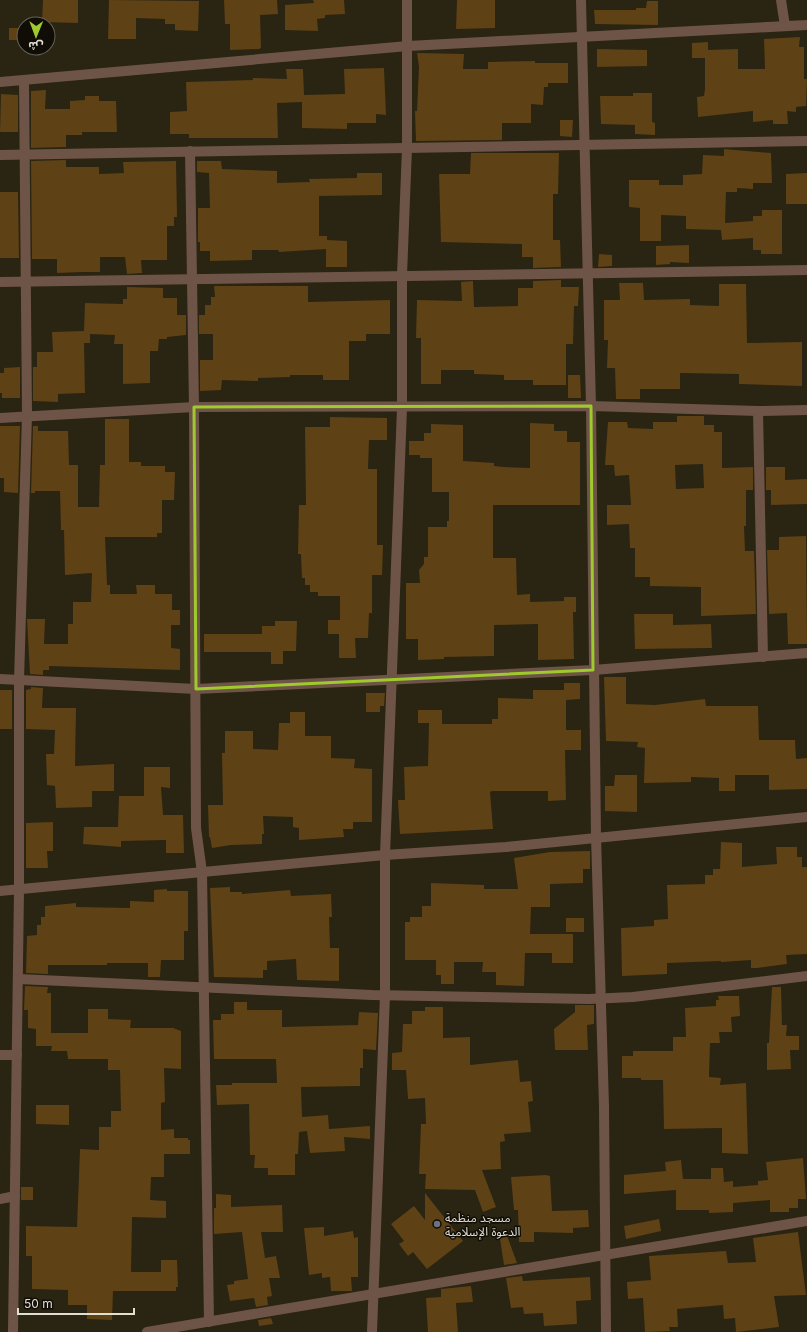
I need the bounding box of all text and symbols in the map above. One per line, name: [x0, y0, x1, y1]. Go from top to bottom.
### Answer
north arrow: [16, 16, 56, 56]
text: ش: [28, 39, 43, 53]
place label: مسجد منظمة الدعوة الإسلامية: [445, 1210, 520, 1240]
marker: مسجد منظمة الدعوة الإسلامية: [432, 1219, 442, 1229]
scale bar: [18, 1290, 134, 1316]
text: 50 m: [24, 1296, 53, 1311]

